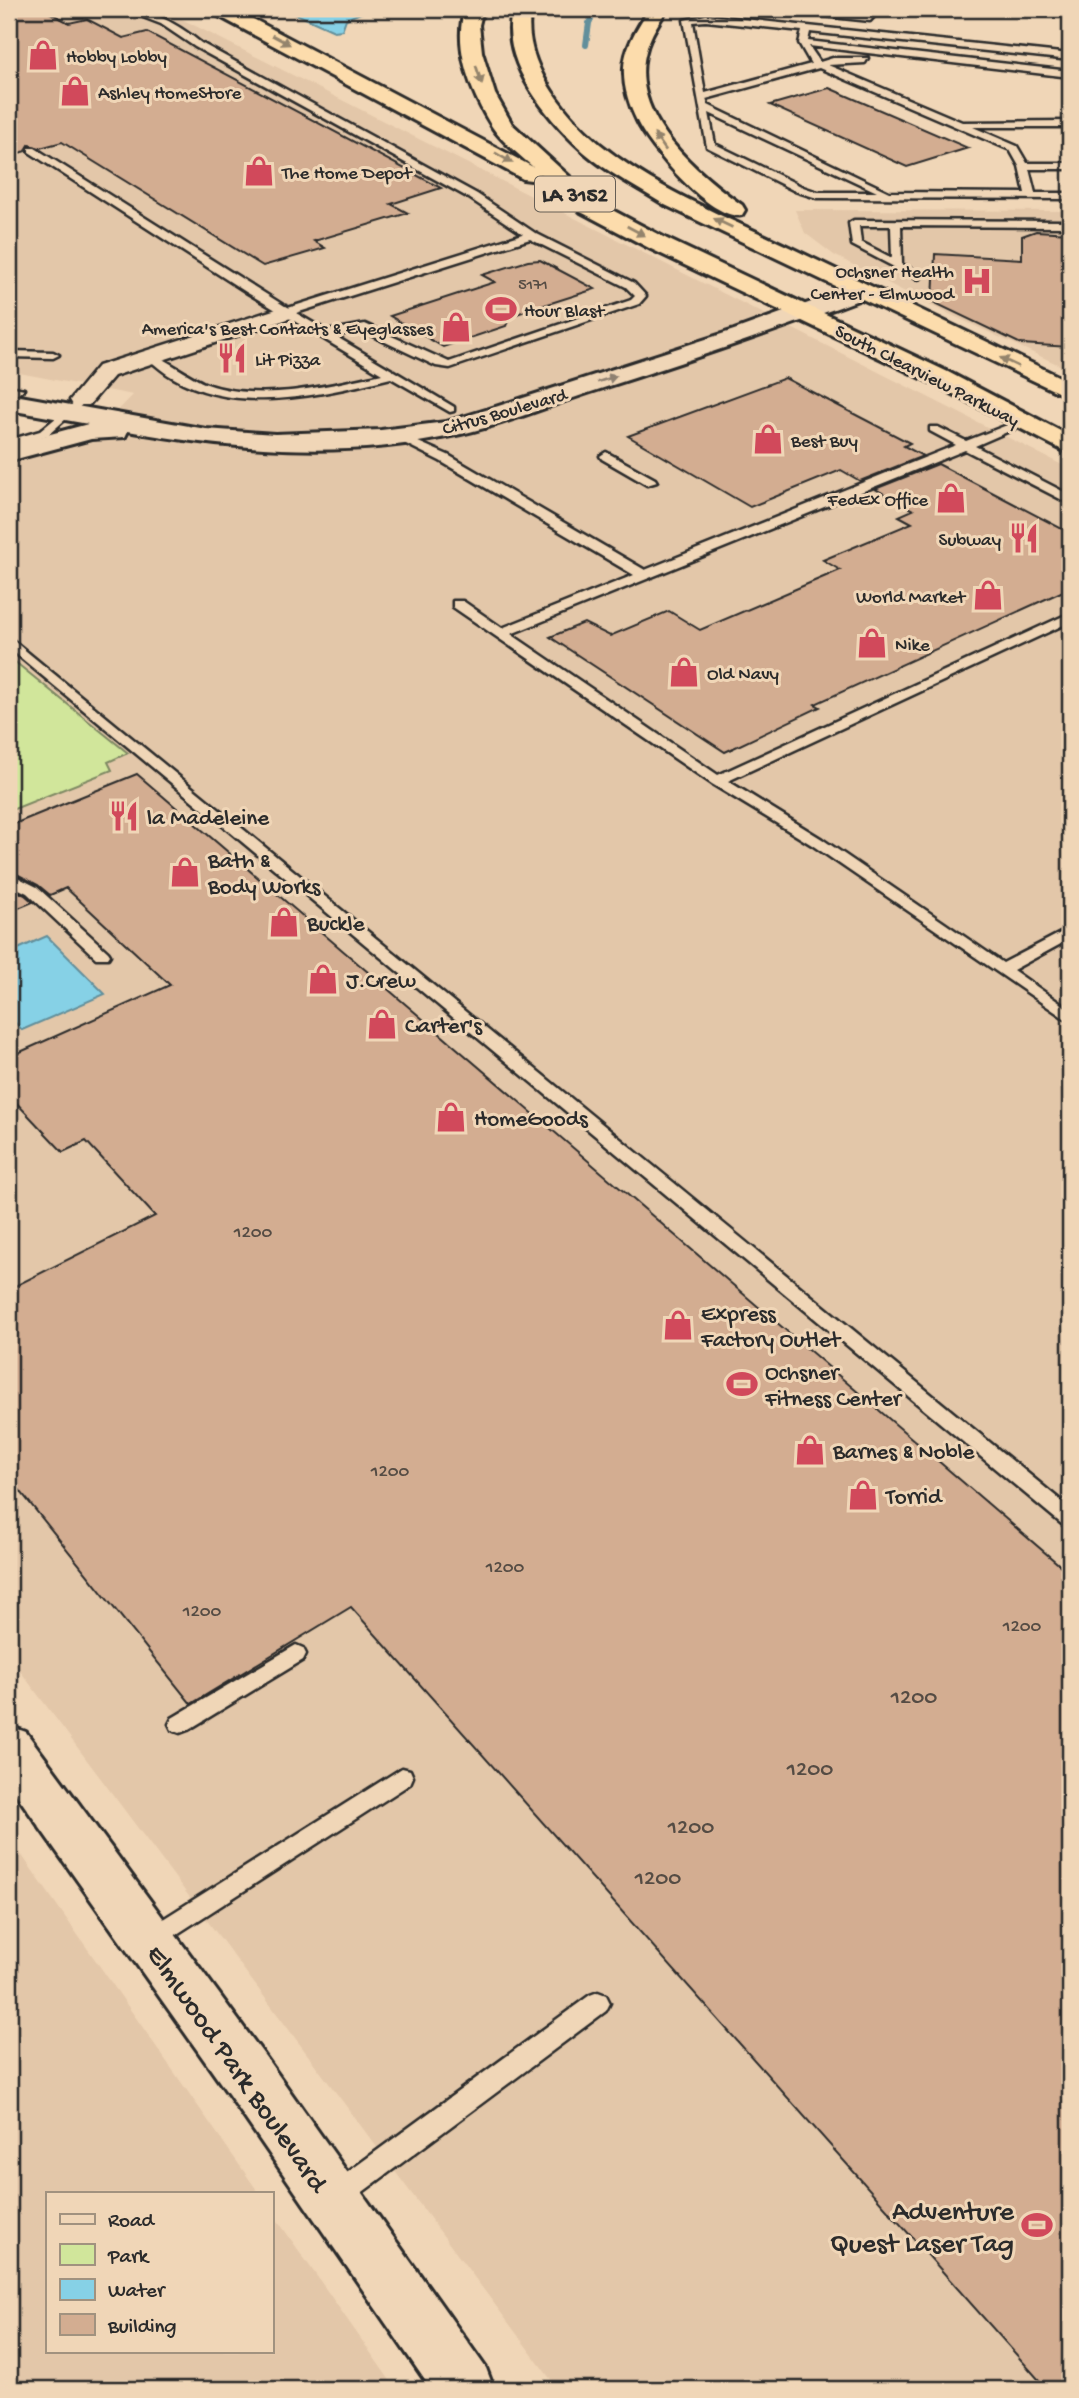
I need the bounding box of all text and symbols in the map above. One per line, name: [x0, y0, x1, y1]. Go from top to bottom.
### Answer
one-way arrow: [271, 35, 291, 46]
shop icon: Hobby Lobby: [26, 38, 60, 72]
place label: Hobby Lobby: [66, 47, 167, 70]
one-way arrow: [474, 65, 485, 86]
shop icon: Ashley HomeStore: [58, 74, 92, 108]
place label: Ashley HomeStore: [98, 83, 241, 106]
one-way arrow: [653, 133, 667, 151]
one-way arrow: [494, 152, 513, 164]
shop icon: The Home Depot: [242, 154, 276, 188]
place label: The Home Depot: [281, 163, 414, 186]
road number: LA 3152: [535, 176, 615, 212]
one-way arrow: [713, 218, 733, 229]
one-way arrow: [626, 225, 646, 237]
place label: Ochsner Health Center - Elmwood: [811, 262, 956, 307]
hospital icon: Ochsner Health Center - Elmwood: [960, 264, 994, 298]
house number: 5171: [518, 277, 548, 296]
sports icon: Hour Blast: [484, 292, 518, 326]
place label: Hour Blast: [524, 301, 606, 324]
shop icon: America's Best Contacts & Eyeglasses: [439, 310, 473, 344]
place label: America's Best Contacts & Eyeglasses: [142, 319, 434, 342]
street label: South Clearview Parkway: [830, 321, 1023, 434]
restaurant icon: Lit Pizza: [215, 341, 249, 375]
place label: Lit Pizza: [255, 350, 322, 373]
one-way arrow: [999, 356, 1019, 367]
one-way arrow: [597, 373, 618, 384]
street label: Citrus Boulevard: [440, 384, 572, 442]
shop icon: Best Buy: [751, 422, 785, 456]
place label: Best Buy: [790, 431, 858, 454]
shop icon: FedEx Office: [934, 481, 968, 515]
place label: FedEx Office: [827, 490, 928, 513]
restaurant icon: Subway: [1007, 521, 1041, 555]
place label: Subway: [939, 530, 1002, 553]
shop icon: World Market: [971, 578, 1005, 612]
place label: World Market: [856, 587, 967, 610]
shop icon: Nike: [855, 626, 889, 660]
place label: Nike: [895, 635, 930, 658]
shop icon: Old Navy: [667, 655, 701, 689]
place label: Old Navy: [707, 664, 780, 687]
restaurant icon: la Madeleine: [107, 799, 141, 833]
place label: la Madeleine: [147, 806, 270, 833]
place label: Bath & Body Works: [207, 849, 321, 902]
shop icon: Bath & Body Works: [168, 855, 202, 889]
shop icon: Buckle: [267, 905, 301, 939]
place label: Buckle: [306, 912, 366, 939]
shop icon: J.Crew: [306, 962, 340, 996]
place label: J.Crew: [346, 969, 416, 996]
shop icon: Carter's: [365, 1007, 399, 1041]
place label: Carter's: [405, 1014, 483, 1041]
shop icon: HomeGoods: [434, 1100, 468, 1134]
place label: HomeGoods: [474, 1107, 588, 1134]
house number: 1200: [233, 1222, 272, 1245]
place label: Express Factory Outlet: [700, 1302, 842, 1355]
shop icon: Express Factory Outlet: [661, 1308, 695, 1342]
place label: Ochsner Fitness Center: [764, 1361, 903, 1414]
sports icon: Ochsner Fitness Center: [725, 1367, 759, 1401]
shop icon: Barnes & Noble: [793, 1433, 827, 1467]
place label: Barnes & Noble: [832, 1440, 976, 1467]
house number: 1200: [370, 1461, 409, 1484]
shop icon: Torrid: [846, 1478, 880, 1512]
place label: Torrid: [884, 1485, 943, 1512]
house number: 1200: [485, 1557, 524, 1580]
house number: 1200: [182, 1601, 221, 1624]
house number: 1200: [1002, 1616, 1041, 1639]
house number: 1200: [890, 1685, 937, 1712]
house number: 1200: [786, 1757, 833, 1784]
house number: 1200: [667, 1815, 714, 1842]
house number: 1200: [634, 1866, 681, 1893]
street label: Elmwood Park Boulevard: [137, 1940, 335, 2202]
legend: [46, 2192, 273, 2352]
place label: Adventure Quest Laser Tag: [830, 2197, 1015, 2262]
sports icon: Adventure Quest Laser Tag: [1020, 2208, 1054, 2242]
text: Road: [108, 2210, 156, 2235]
text: Park: [107, 2246, 151, 2271]
text: Water: [108, 2280, 166, 2305]
text: Building: [107, 2316, 177, 2341]

